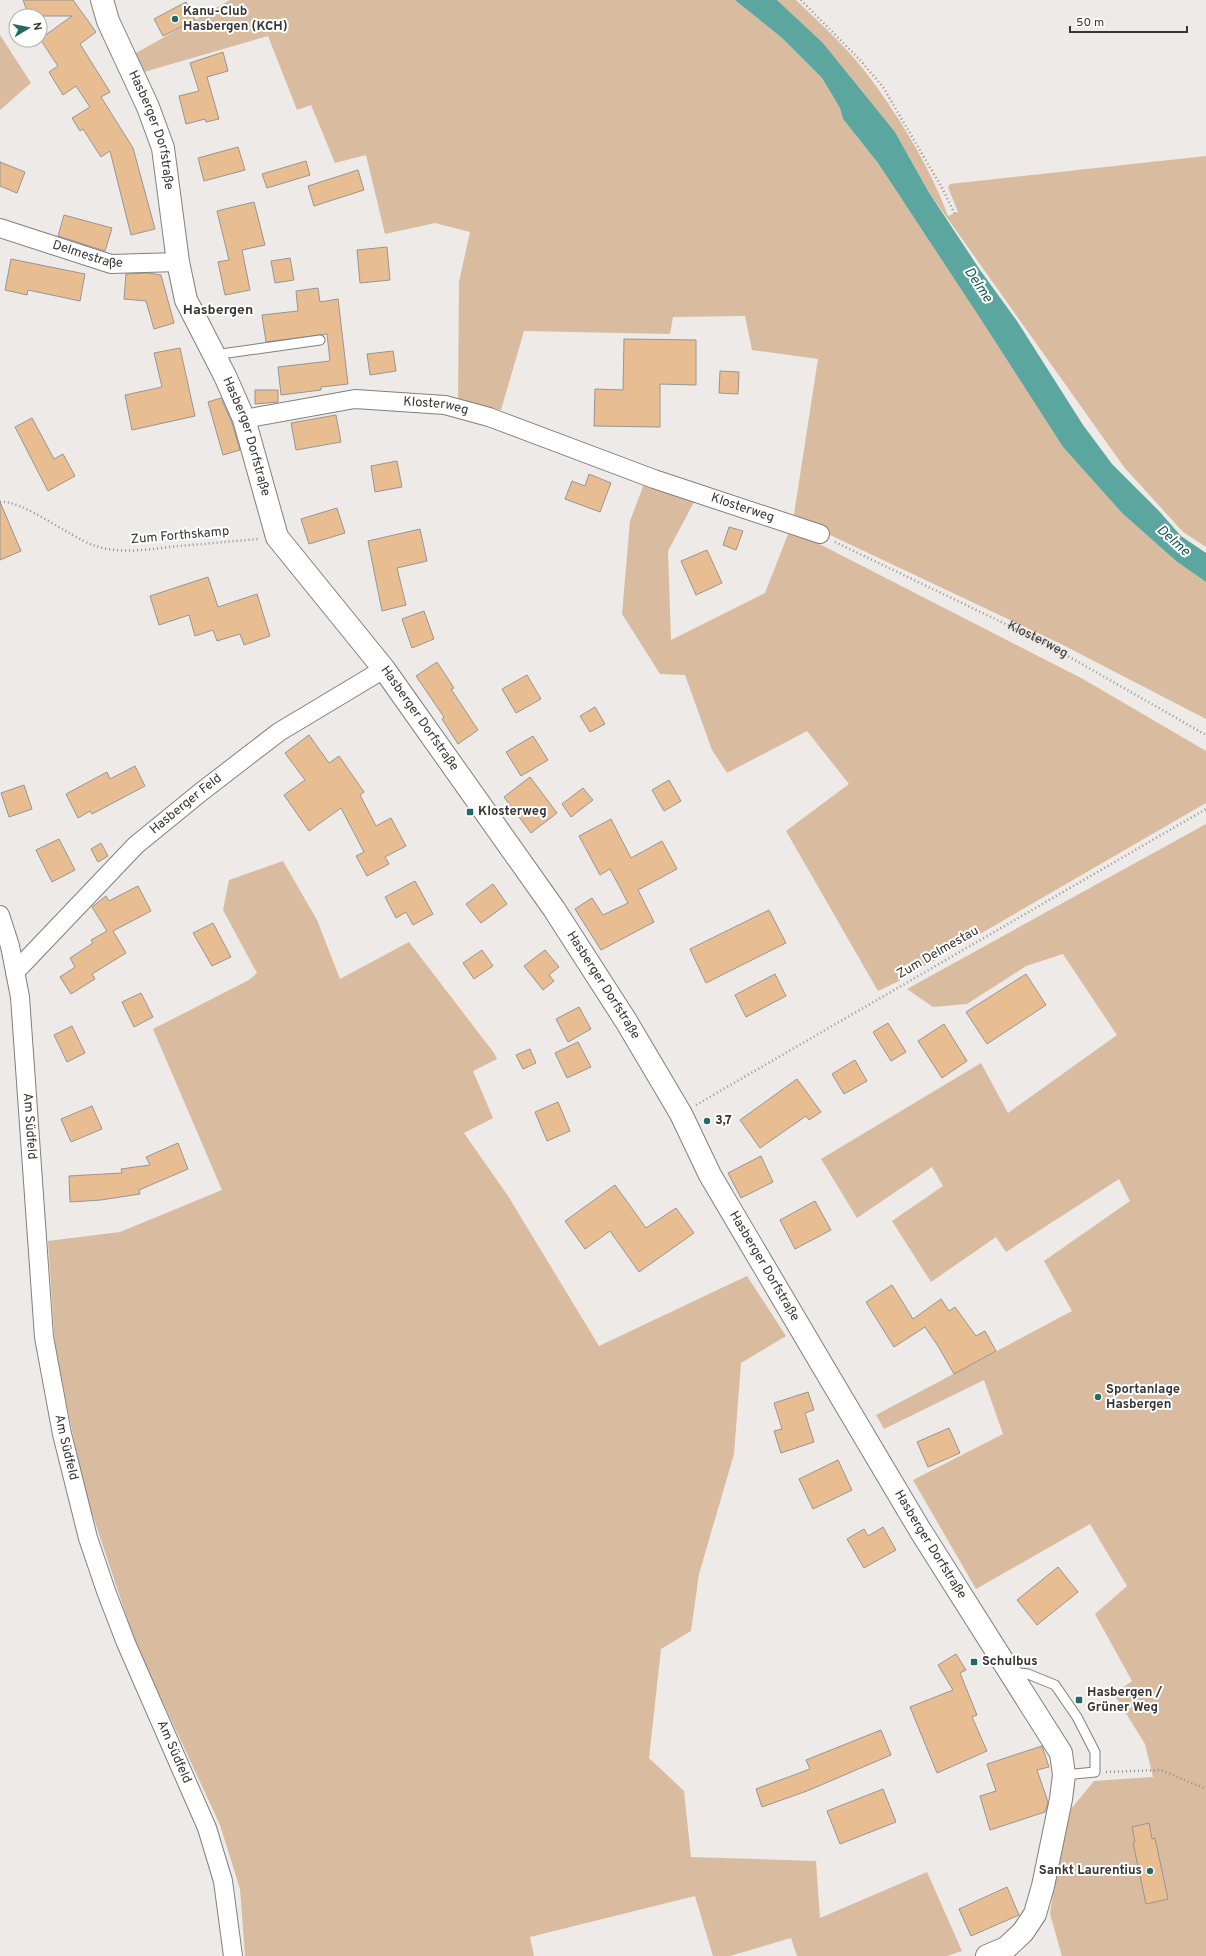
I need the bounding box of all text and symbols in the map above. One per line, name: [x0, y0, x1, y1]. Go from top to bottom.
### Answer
place label: Kanu-Club Hasbergen (KCH): [183, 4, 288, 35]
north arrow: [8, 8, 48, 48]
scale bar: [1070, 8, 1187, 34]
marker: Kanu-Club Hasbergen (KCH): [170, 14, 180, 24]
text: 50 m: [1076, 15, 1104, 31]
text: N: [29, 21, 44, 32]
street label: Hasberger Dorfstraße: [124, 68, 176, 191]
street label: Delmestraße: [50, 237, 123, 272]
water label: Delme: [960, 264, 996, 306]
district label: Hasbergen: [183, 302, 253, 319]
street label: Hasberger Dorfstraße: [218, 375, 273, 498]
street label: Klosterweg: [403, 394, 470, 419]
street label: Klosterweg: [709, 490, 776, 526]
water label: Delme: [1153, 522, 1194, 561]
street label: Zum Forthskamp: [130, 524, 230, 548]
street label: Klosterweg: [1005, 618, 1071, 662]
street label: Hasberger Dorfstraße: [377, 663, 462, 774]
street label: Hasberger Feld: [147, 771, 225, 838]
place label: Klosterweg: [478, 804, 547, 820]
marker: Klosterweg: [465, 807, 475, 817]
street label: Zum Delmestau: [894, 923, 982, 983]
street label: Hasberger Dorfstraße: [563, 929, 643, 1042]
street label: Am Südfeld: [19, 1092, 39, 1160]
place label: 3,7: [715, 1113, 732, 1129]
marker: 3,7: [702, 1116, 712, 1126]
street label: Hasberger Dorfstraße: [725, 1209, 803, 1324]
place label: Sportanlage Hasbergen: [1106, 1382, 1180, 1413]
marker: Sportanlage Hasbergen: [1093, 1392, 1103, 1402]
street label: Am Südfeld: [51, 1413, 81, 1482]
street label: Hasberger Dorfstraße: [890, 1487, 970, 1602]
place label: Schulbus: [982, 1654, 1038, 1670]
marker: Schulbus: [969, 1657, 979, 1667]
place label: Hasbergen / Grüner Weg: [1087, 1685, 1163, 1716]
marker: Hasbergen / Grüner Weg: [1074, 1695, 1084, 1705]
street label: Am Südfeld: [153, 1718, 195, 1786]
place label: Sankt Laurentius: [1039, 1863, 1142, 1879]
marker: Sankt Laurentius: [1145, 1866, 1155, 1876]

